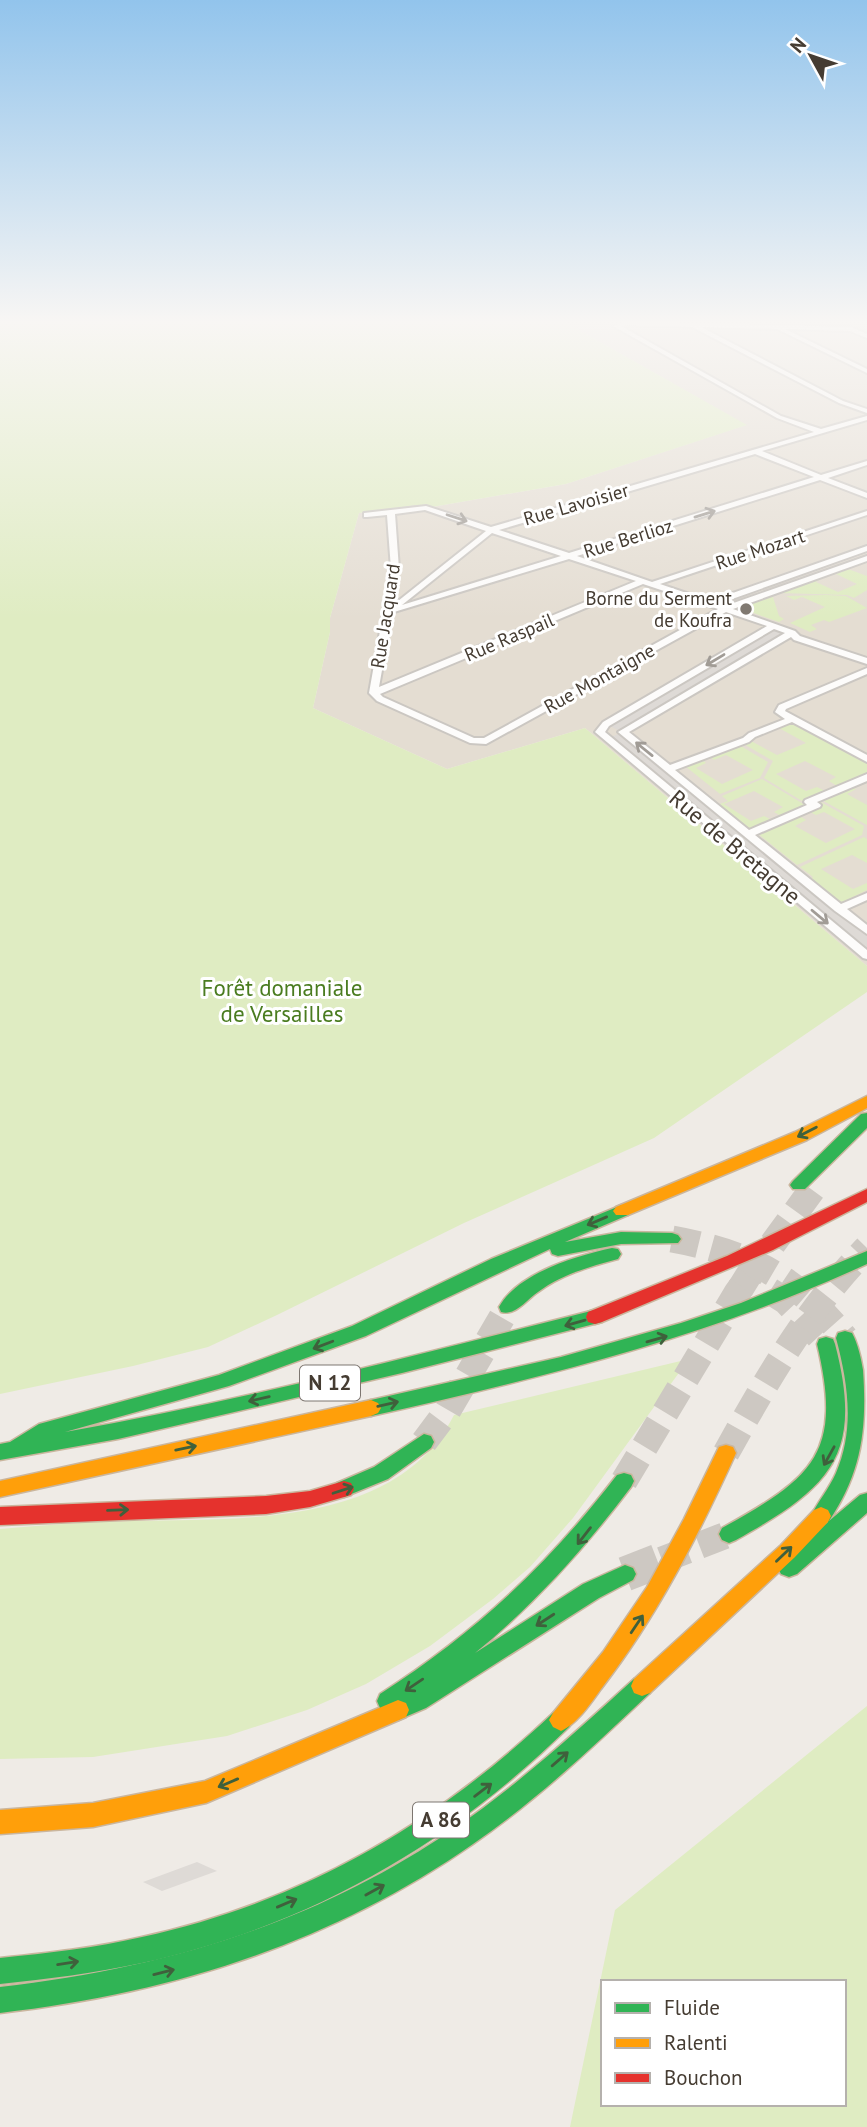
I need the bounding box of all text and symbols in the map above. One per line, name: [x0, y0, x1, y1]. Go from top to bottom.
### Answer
north arrow: [776, 21, 846, 91]
text: N: [785, 33, 811, 58]
street label: Rue Lavoisier: [521, 477, 632, 530]
one-way arrow: [694, 506, 716, 519]
one-way arrow: [446, 513, 468, 525]
street label: Rue Berlioz: [580, 513, 676, 563]
street label: Rue Mozart: [712, 523, 808, 575]
street label: Rue Jacquard: [365, 562, 405, 670]
place label: Borne du Serment de Koufra: [585, 586, 733, 632]
marker: Borne du Serment de Koufra: [738, 601, 754, 617]
street label: Rue Raspail: [461, 607, 558, 667]
street label: Rue Montaigne: [539, 638, 659, 718]
one-way arrow: [705, 654, 725, 668]
one-way arrow: [635, 741, 653, 756]
street label: Rue de Bretagne: [664, 783, 807, 910]
one-way arrow: [810, 909, 828, 925]
park label: Forêt domaniale de Versailles: [201, 973, 363, 1028]
one-way arrow: [797, 1126, 817, 1140]
one-way arrow: [587, 1216, 608, 1229]
one-way arrow: [564, 1317, 587, 1330]
one-way arrow: [646, 1331, 668, 1344]
one-way arrow: [312, 1339, 334, 1352]
road number: N 12: [300, 1366, 360, 1400]
one-way arrow: [248, 1393, 271, 1406]
one-way arrow: [376, 1397, 399, 1410]
one-way arrow: [174, 1441, 197, 1455]
one-way arrow: [822, 1445, 836, 1465]
one-way arrow: [332, 1483, 354, 1495]
one-way arrow: [106, 1503, 129, 1516]
one-way arrow: [577, 1526, 592, 1545]
one-way arrow: [775, 1545, 792, 1562]
one-way arrow: [536, 1613, 555, 1627]
one-way arrow: [630, 1615, 645, 1634]
one-way arrow: [405, 1678, 424, 1692]
one-way arrow: [551, 1751, 569, 1767]
one-way arrow: [218, 1777, 239, 1790]
one-way arrow: [473, 1782, 492, 1797]
road number: A 86: [413, 1802, 469, 1838]
one-way arrow: [364, 1883, 385, 1896]
one-way arrow: [275, 1896, 297, 1909]
one-way arrow: [56, 1956, 79, 1969]
one-way arrow: [152, 1965, 175, 1978]
legend: [601, 1980, 846, 2106]
text: Fluide: [664, 1994, 720, 2021]
text: Ralenti: [664, 2029, 728, 2056]
text: Bouchon: [664, 2064, 743, 2091]

